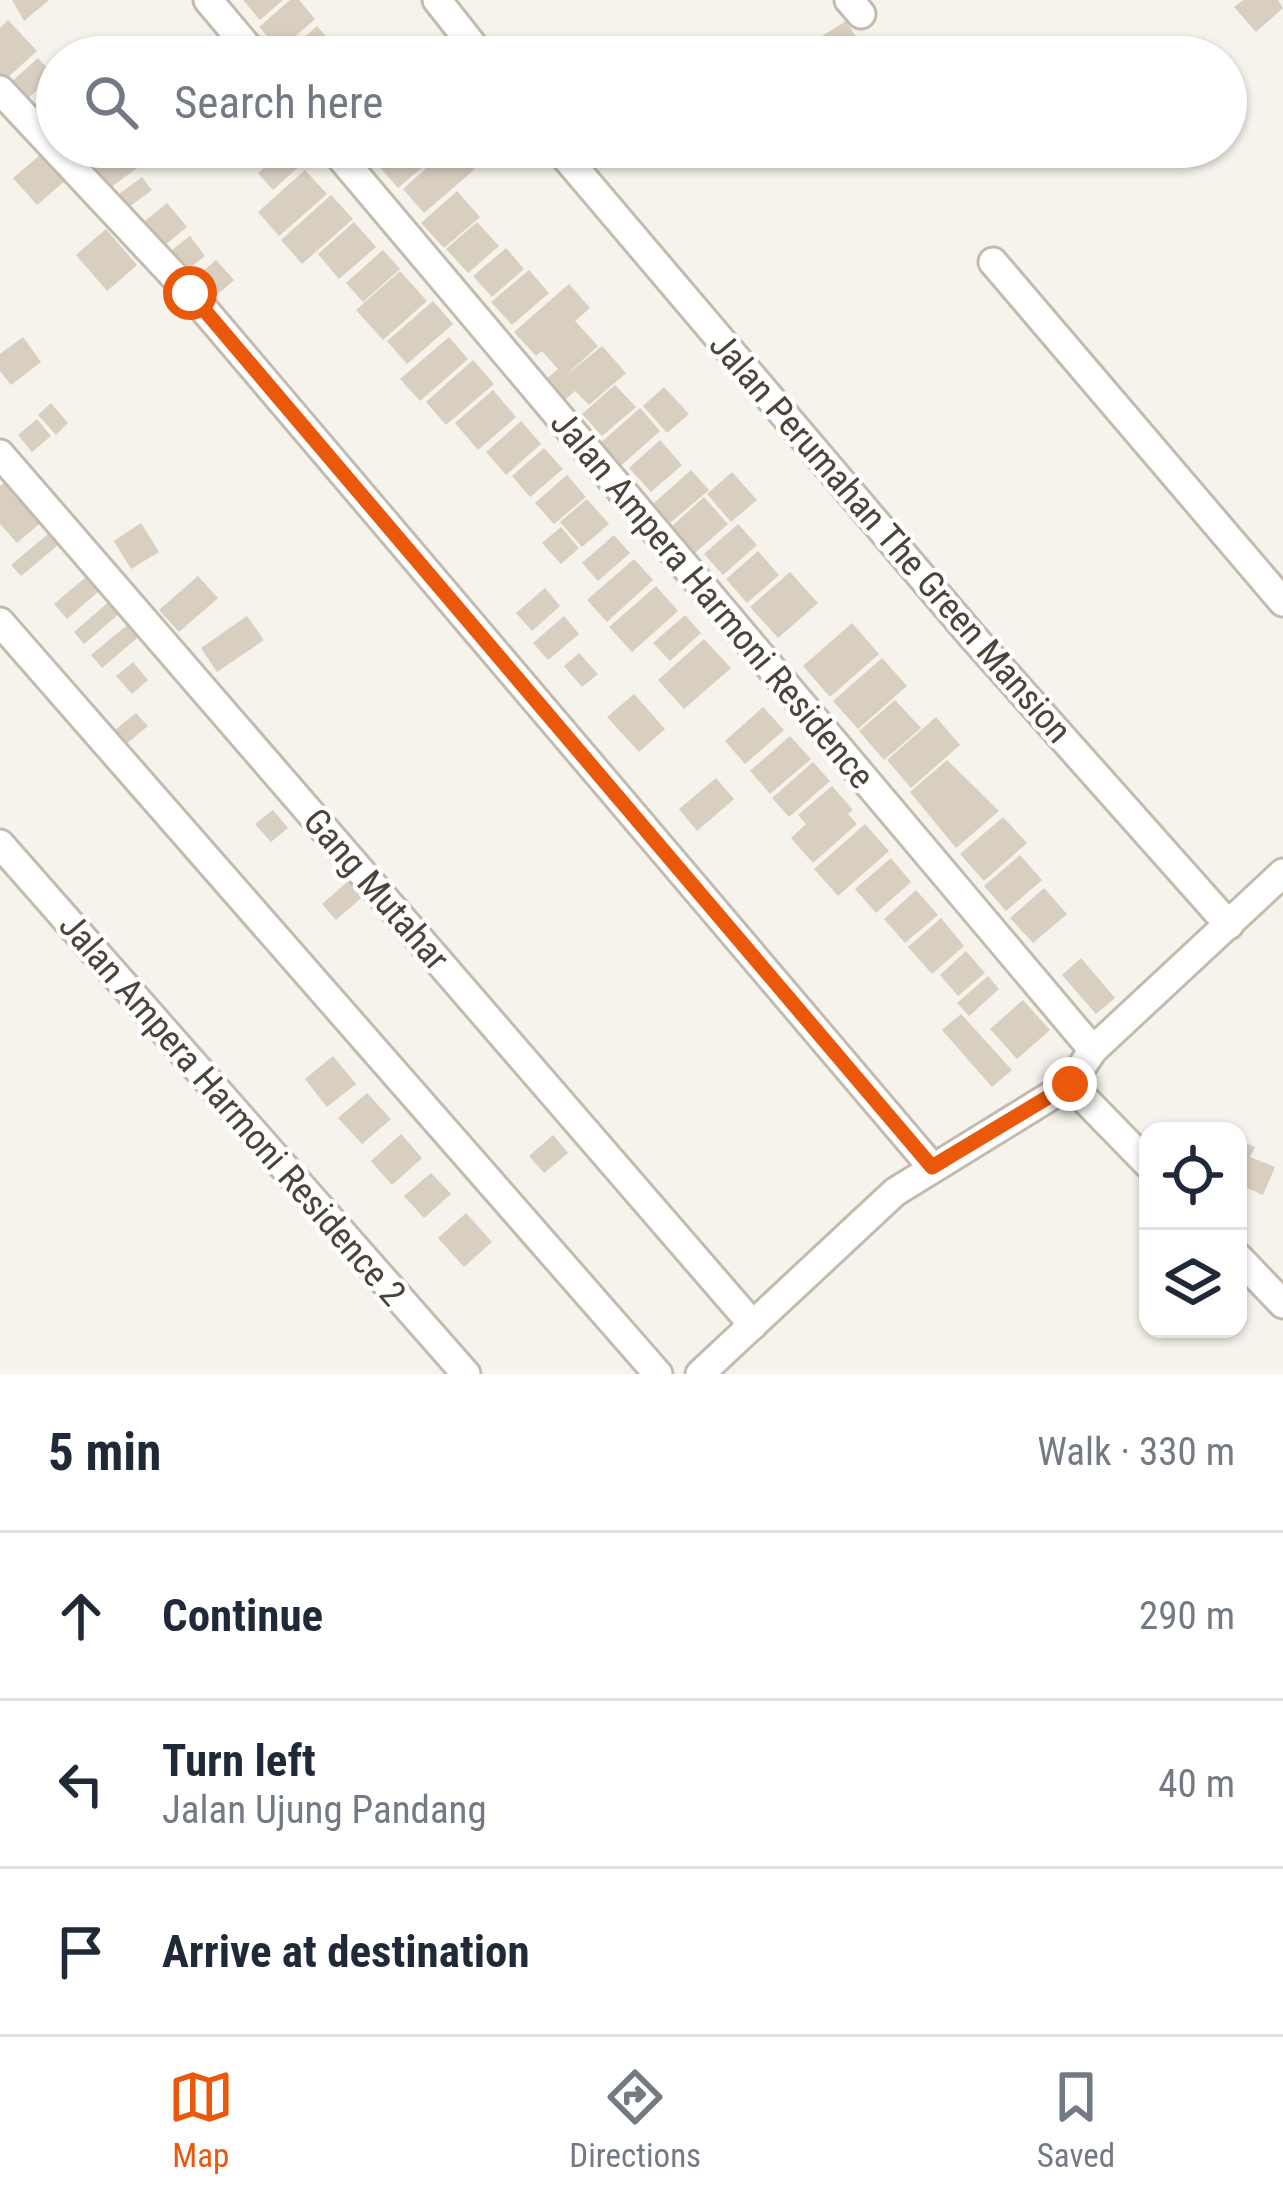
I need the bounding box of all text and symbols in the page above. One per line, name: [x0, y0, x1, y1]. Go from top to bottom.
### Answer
search box: [36, 36, 1247, 168]
icon: search: [78, 69, 144, 135]
text: Search here: [174, 76, 383, 129]
route start: [163, 266, 217, 320]
street label: Jalan Perumahan The Green Mansion: [701, 324, 1080, 751]
street label: Jalan Ampera Harmoni Residence: [542, 402, 883, 797]
street label: Gang Mutahar: [295, 800, 458, 979]
street label: Jalan Ampera Harmoni Residence 2: [50, 905, 414, 1314]
route end: [1043, 1057, 1097, 1111]
map controls: [1139, 1122, 1247, 1338]
button: locate: [1139, 1122, 1247, 1230]
button: layers: [1139, 1230, 1247, 1338]
text: 5 min: [48, 1423, 161, 1482]
text: Walk · 330 m: [1037, 1429, 1235, 1475]
icon: ahead: [48, 1583, 114, 1649]
text: Continue: [162, 1589, 323, 1642]
text: 290 m: [1139, 1593, 1235, 1639]
text: Turn left: [162, 1734, 316, 1787]
icon: left: [48, 1751, 114, 1817]
text: 40 m: [1158, 1761, 1235, 1807]
text: Jalan Ujung Pandang: [162, 1787, 487, 1833]
icon: arrive: [48, 1919, 114, 1985]
text: Arrive at destination: [162, 1925, 530, 1978]
tab: Map: [168, 2064, 234, 2175]
tab: Directions: [569, 2064, 701, 2175]
tab: Saved: [1037, 2064, 1115, 2175]

